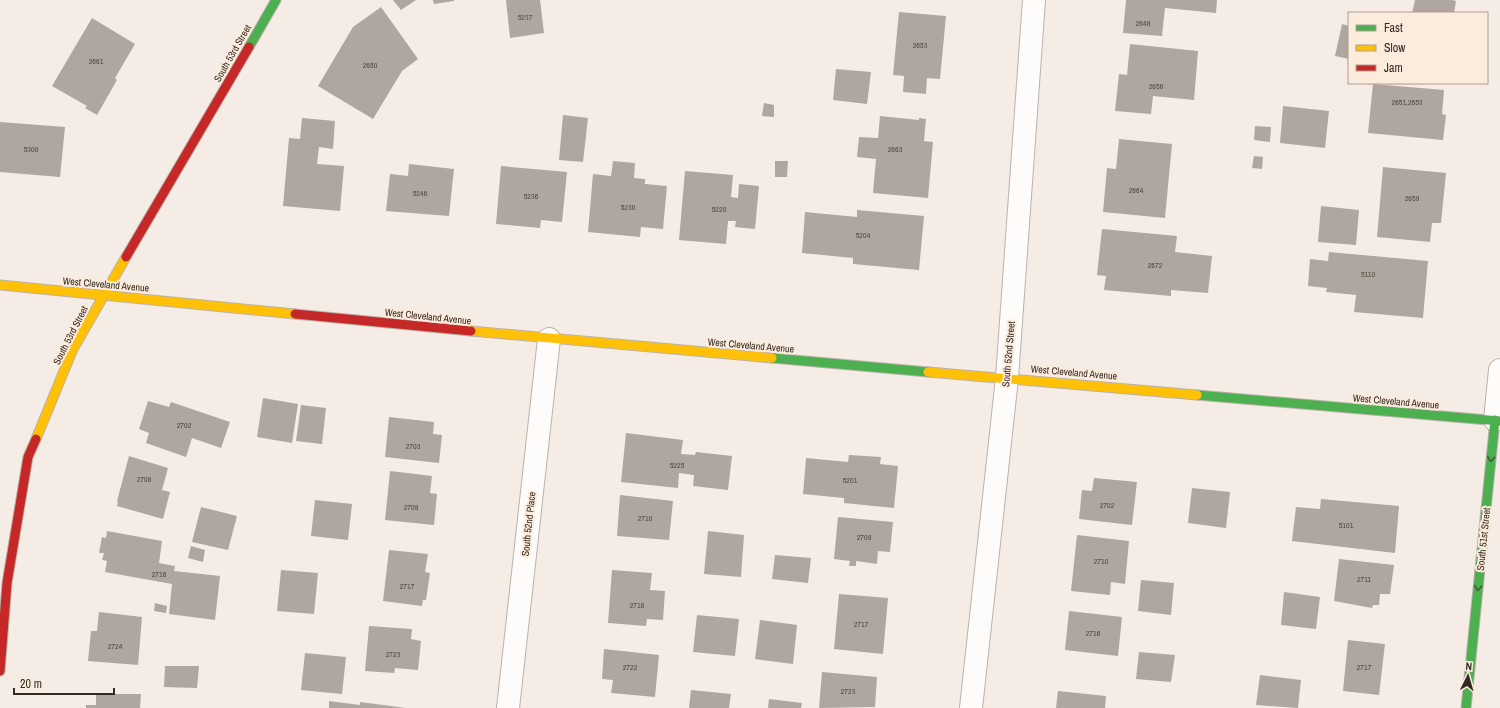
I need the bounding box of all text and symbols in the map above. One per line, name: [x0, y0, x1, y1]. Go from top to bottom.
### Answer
house number: 5237: [518, 12, 533, 22]
legend: [1348, 12, 1488, 84]
house number: 2648: [1136, 18, 1151, 28]
text: Fast: [1384, 20, 1403, 36]
street label: South 53rd Street: [211, 22, 254, 84]
house number: 2653: [913, 40, 928, 50]
text: Slow: [1384, 40, 1406, 56]
house number: 2661: [89, 56, 104, 66]
house number: 2650: [363, 60, 378, 70]
text: Jam: [1384, 60, 1403, 76]
house number: 2656: [1149, 81, 1164, 91]
house number: 2651,2653: [1391, 97, 1423, 107]
house number: 5300: [24, 144, 39, 154]
house number: 2663: [888, 144, 903, 154]
house number: 2664: [1129, 185, 1144, 195]
house number: 5246: [413, 188, 428, 198]
house number: 5236: [524, 191, 539, 201]
house number: 2659: [1405, 193, 1420, 203]
house number: 5230: [621, 202, 636, 212]
house number: 5220: [712, 204, 727, 214]
house number: 5204: [856, 230, 871, 240]
house number: 2672: [1148, 260, 1163, 270]
house number: 5110: [1361, 269, 1375, 279]
street label: West Cleveland Avenue: [62, 274, 150, 295]
street label: South 53rd Street: [50, 303, 91, 367]
street label: West Cleveland Avenue: [384, 305, 472, 328]
street label: South 52nd Street: [999, 320, 1018, 388]
street label: West Cleveland Avenue: [707, 335, 795, 356]
street label: West Cleveland Avenue: [1030, 362, 1118, 383]
street label: West Cleveland Avenue: [1352, 391, 1440, 412]
house number: 2702: [177, 420, 192, 430]
house number: 2703: [406, 441, 421, 451]
one-way arrow: [1486, 456, 1495, 462]
house number: 5225: [670, 460, 685, 470]
house number: 2708: [137, 474, 152, 484]
house number: 5201: [843, 475, 858, 485]
street label: South 52nd Place: [519, 491, 538, 557]
house number: 2702: [1100, 500, 1115, 510]
house number: 2709: [404, 502, 419, 512]
street label: South 51st Street: [1474, 506, 1493, 571]
house number: 2710: [638, 513, 653, 523]
house number: 5101: [1339, 520, 1354, 530]
house number: 2709: [857, 532, 872, 542]
house number: 2710: [1094, 556, 1109, 566]
house number: 2716: [152, 569, 167, 579]
house number: 2711: [1357, 574, 1371, 584]
house number: 2717: [400, 581, 415, 591]
one-way arrow: [1473, 585, 1482, 592]
house number: 2716: [630, 600, 645, 610]
house number: 2717: [854, 619, 869, 629]
house number: 2716: [1086, 628, 1101, 638]
house number: 2724: [108, 641, 123, 651]
house number: 2723: [386, 649, 401, 659]
north arrow: [1448, 656, 1488, 696]
text: N: [1465, 659, 1473, 673]
house number: 2722: [623, 662, 638, 672]
house number: 2717: [1357, 662, 1372, 672]
scale bar: [14, 670, 114, 696]
text: 20 m: [20, 676, 42, 692]
house number: 2723: [841, 686, 856, 696]

